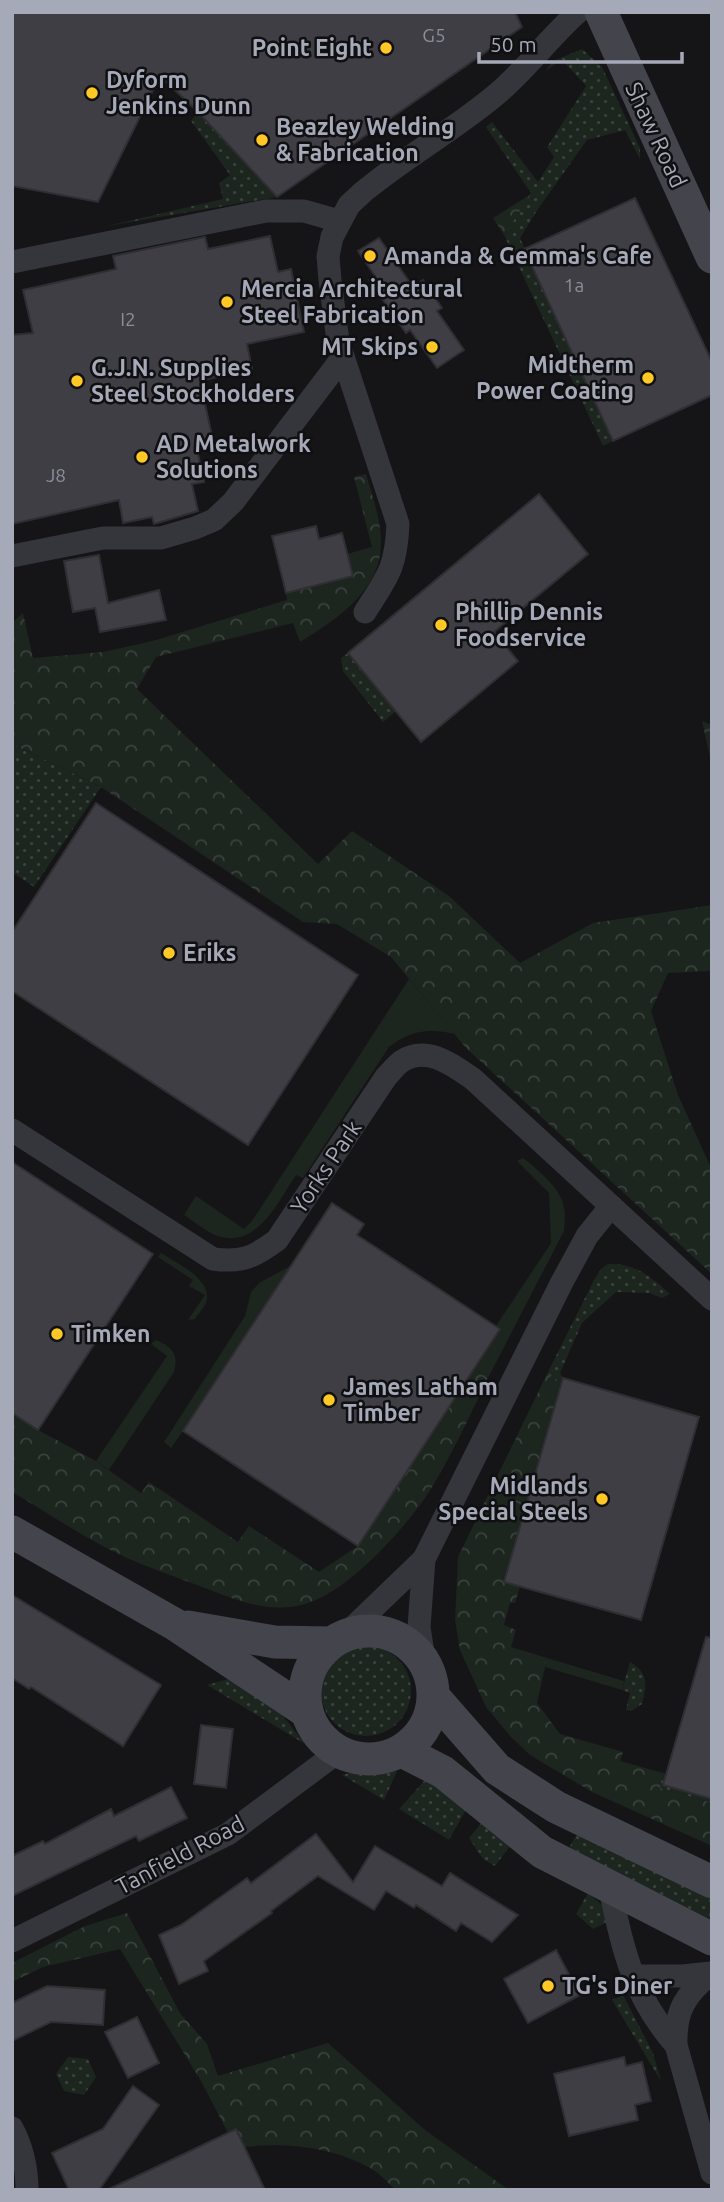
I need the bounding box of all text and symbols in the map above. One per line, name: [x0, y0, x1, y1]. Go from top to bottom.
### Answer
scale bar: [479, 21, 682, 65]
house number: G5: [422, 24, 446, 46]
text: 50 m: [490, 32, 537, 56]
place label: Point Eight: [252, 35, 372, 60]
marker: Point Eight: [378, 40, 394, 56]
place label: Dyform Jenkins Dunn: [106, 67, 251, 118]
street label: Shaw Road: [621, 78, 692, 191]
marker: Dyform Jenkins Dunn: [84, 85, 100, 101]
place label: Beazley Welding & Fabrication: [276, 114, 455, 165]
marker: Beazley Welding & Fabrication: [254, 132, 270, 148]
place label: Amanda & Gemma's Cafe: [384, 243, 652, 268]
marker: Amanda & Gemma's Cafe: [362, 248, 378, 264]
house number: 1a: [564, 274, 584, 296]
place label: Mercia Architectural Steel Fabrication: [241, 276, 462, 327]
marker: Mercia Architectural Steel Fabrication: [219, 294, 235, 310]
house number: I2: [120, 308, 136, 330]
place label: MT Skips: [321, 334, 418, 359]
marker: MT Skips: [424, 339, 440, 355]
place label: Midtherm Power Coating: [476, 352, 634, 403]
place label: G.J.N. Supplies Steel Stockholders: [91, 355, 295, 406]
marker: Midtherm Power Coating: [640, 370, 656, 386]
marker: G.J.N. Supplies Steel Stockholders: [69, 373, 85, 389]
place label: AD Metalwork Solutions: [156, 431, 311, 482]
marker: AD Metalwork Solutions: [134, 449, 150, 465]
house number: J8: [46, 464, 66, 486]
place label: Phillip Dennis Foodservice: [455, 599, 603, 650]
marker: Phillip Dennis Foodservice: [433, 617, 449, 633]
place label: Eriks: [183, 940, 236, 965]
marker: Eriks: [161, 945, 177, 961]
street label: Yorks Park: [285, 1115, 366, 1218]
place label: Timken: [71, 1321, 151, 1346]
marker: Timken: [49, 1326, 65, 1342]
place label: James Latham Timber: [343, 1374, 498, 1425]
marker: James Latham Timber: [321, 1392, 337, 1408]
place label: Midlands Special Steels: [438, 1473, 588, 1524]
marker: Midlands Special Steels: [594, 1491, 610, 1507]
street label: Tanfield Road: [111, 1810, 248, 1899]
place label: TG's Diner: [562, 1973, 673, 1998]
marker: TG's Diner: [540, 1978, 556, 1994]

